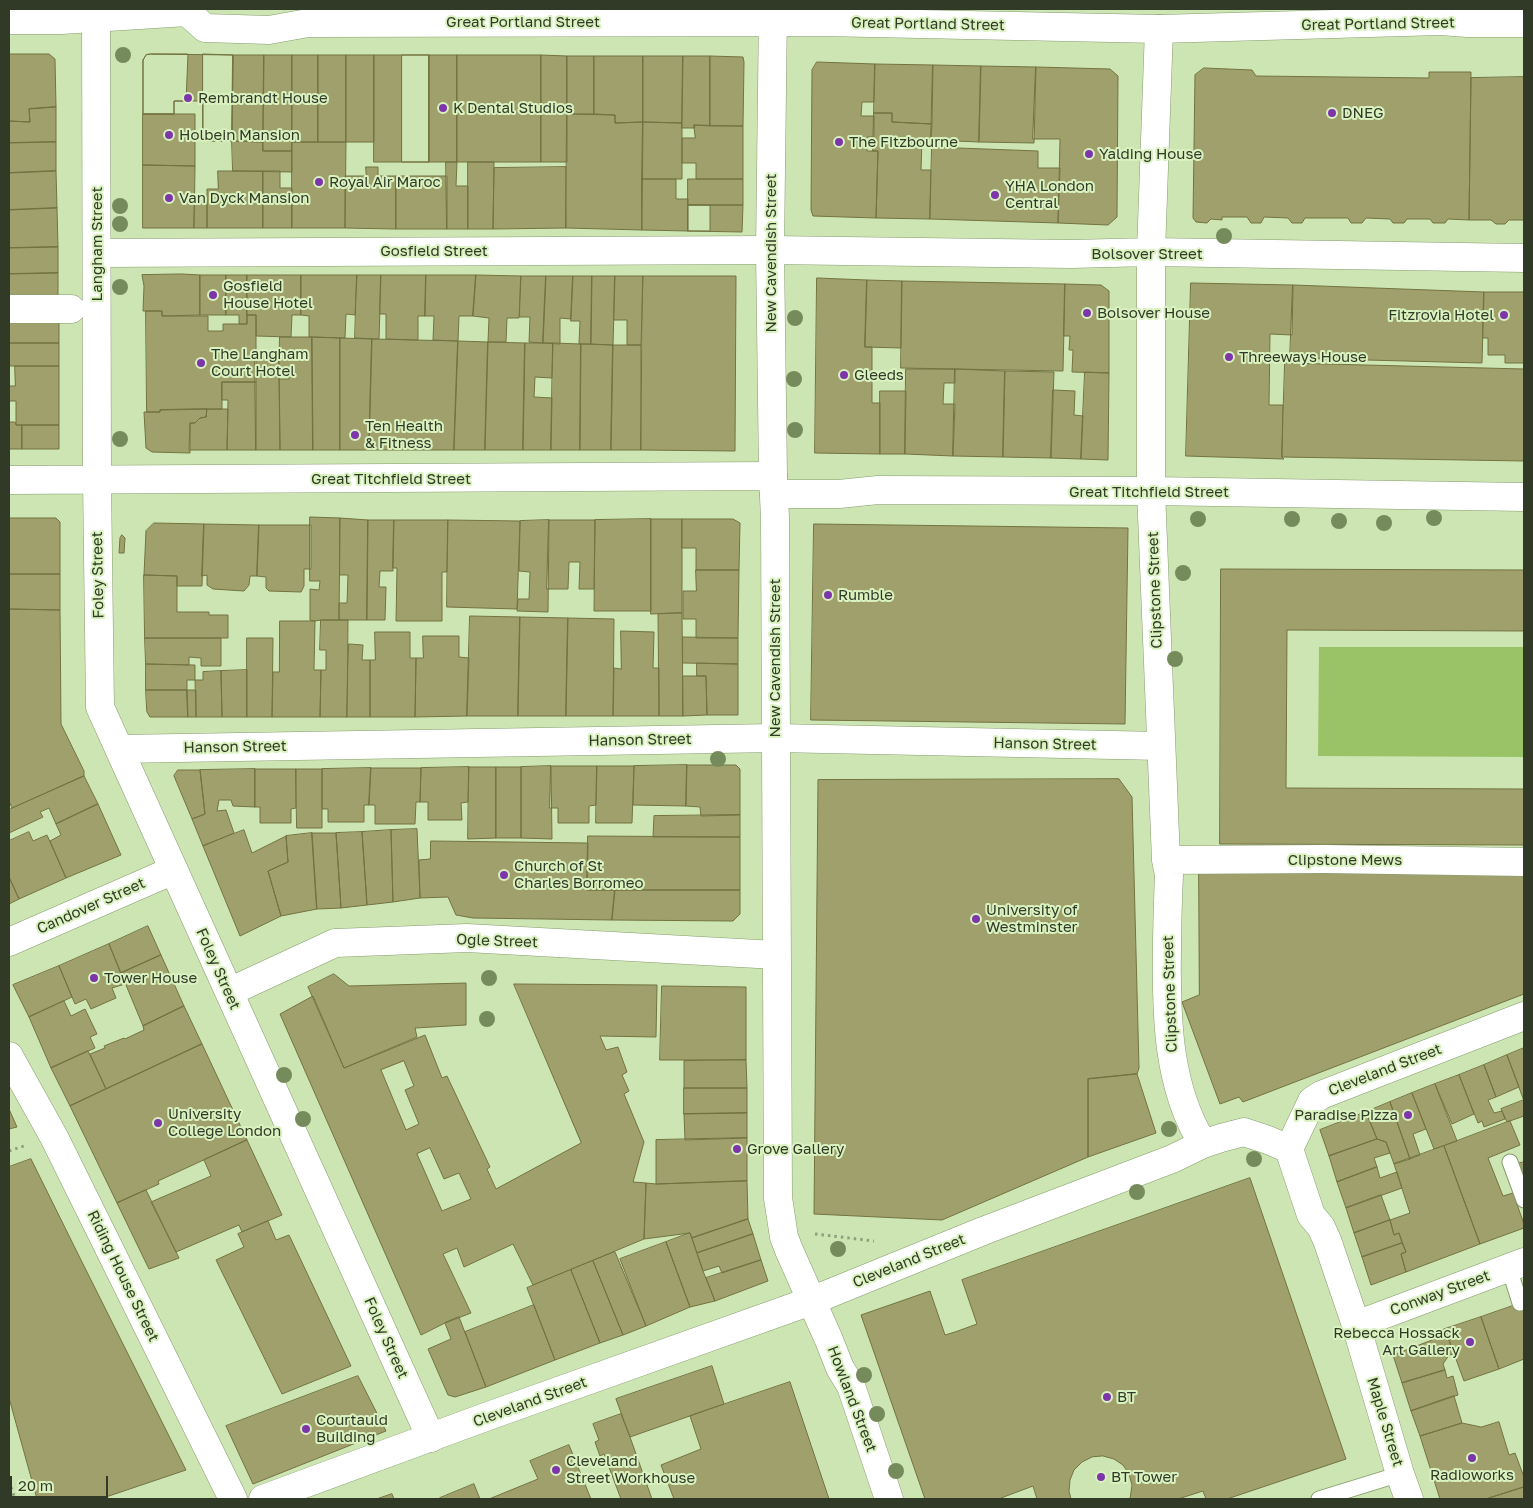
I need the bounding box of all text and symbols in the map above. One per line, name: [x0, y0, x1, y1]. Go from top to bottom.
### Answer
street label: Great Portland Street: [446, 13, 600, 31]
street label: Great Portland Street: [851, 14, 1005, 34]
street label: Great Portland Street: [1301, 14, 1455, 34]
place label: Rembrandt House: [198, 89, 328, 107]
marker: Rembrandt House: [182, 92, 194, 104]
place label: K Dental Studios: [453, 99, 573, 117]
marker: K Dental Studios: [437, 102, 449, 114]
place label: DNEG: [1342, 104, 1384, 122]
marker: DNEG: [1326, 107, 1338, 119]
place label: Holbein Mansion: [179, 126, 300, 144]
marker: Holbein Mansion: [163, 129, 175, 141]
place label: The Fitzbourne: [849, 133, 958, 151]
marker: The Fitzbourne: [833, 136, 845, 148]
place label: Yalding House: [1099, 145, 1202, 163]
marker: Yalding House: [1083, 148, 1095, 160]
place label: Royal Air Maroc: [329, 173, 441, 191]
street label: New Cavendish Street: [762, 174, 780, 332]
marker: Royal Air Maroc: [313, 176, 325, 188]
place label: YHA London Central: [1005, 177, 1094, 212]
street label: Langham Street: [88, 187, 106, 301]
place label: Van Dyck Mansion: [179, 189, 309, 207]
marker: YHA London Central: [989, 189, 1001, 201]
marker: Van Dyck Mansion: [163, 192, 175, 204]
street label: Gosfield Street: [380, 242, 488, 260]
street label: Bolsover Street: [1091, 245, 1203, 263]
place label: Gosfield House Hotel: [223, 277, 313, 312]
marker: Gosfield House Hotel: [207, 289, 219, 301]
place label: Bolsover House: [1097, 304, 1210, 322]
place label: Fitzrovia Hotel: [1388, 306, 1494, 324]
marker: Bolsover House: [1081, 307, 1093, 319]
marker: Fitzrovia Hotel: [1498, 309, 1510, 321]
place label: The Langham Court Hotel: [211, 345, 309, 380]
place label: Threeways House: [1239, 348, 1367, 366]
marker: Threeways House: [1223, 351, 1235, 363]
marker: The Langham Court Hotel: [195, 357, 207, 369]
place label: Gleeds: [854, 366, 904, 384]
marker: Gleeds: [838, 369, 850, 381]
place label: Ten Health & Fitness: [365, 417, 443, 452]
marker: Ten Health & Fitness: [349, 429, 361, 441]
street label: Great Titchfield Street: [311, 470, 471, 488]
street label: Great Titchfield Street: [1069, 483, 1229, 501]
street label: Foley Street: [88, 531, 108, 619]
street label: Clipstone Street: [1144, 531, 1166, 649]
street label: New Cavendish Street: [766, 579, 784, 737]
place label: Rumble: [838, 586, 893, 604]
marker: Rumble: [822, 589, 834, 601]
street label: Hanson Street: [588, 730, 692, 750]
street label: Hanson Street: [993, 734, 1097, 754]
street label: Hanson Street: [183, 737, 287, 757]
street label: Clipstone Mews: [1288, 851, 1402, 869]
place label: Church of St Charles Borromeo: [514, 857, 643, 892]
marker: Church of St Charles Borromeo: [498, 869, 510, 881]
street label: Candover Street: [34, 874, 148, 938]
place label: University of Westminster: [986, 901, 1078, 936]
marker: University of Westminster: [970, 913, 982, 925]
street label: Foley Street: [192, 925, 244, 1013]
street label: Ogle Street: [456, 931, 538, 951]
street label: Clipstone Street: [1159, 935, 1181, 1053]
place label: Tower House: [104, 969, 197, 987]
marker: Tower House: [88, 972, 100, 984]
street label: Cleveland Street: [1326, 1040, 1444, 1100]
place label: University College London: [168, 1105, 281, 1140]
place label: Paradise Pizza: [1294, 1106, 1398, 1124]
marker: Paradise Pizza: [1402, 1109, 1414, 1121]
marker: University College London: [152, 1117, 164, 1129]
place label: Grove Gallery: [747, 1140, 844, 1158]
marker: Grove Gallery: [731, 1143, 743, 1155]
street label: Riding House Street: [83, 1207, 163, 1345]
street label: Cleveland Street: [850, 1230, 968, 1292]
street label: Conway Street: [1388, 1267, 1492, 1319]
street label: Foley Street: [360, 1294, 412, 1382]
place label: Rebecca Hossack Art Gallery: [1333, 1324, 1460, 1359]
marker: Rebecca Hossack Art Gallery: [1464, 1336, 1476, 1348]
street label: Howland Street: [823, 1343, 881, 1455]
street label: Cleveland Street: [471, 1373, 589, 1431]
street label: Maple Street: [1363, 1375, 1407, 1469]
place label: BT: [1117, 1388, 1136, 1406]
marker: BT: [1101, 1391, 1113, 1403]
place label: Courtauld Building: [316, 1411, 388, 1446]
marker: Courtauld Building: [300, 1423, 312, 1435]
place label: Cleveland Street Workhouse: [566, 1452, 695, 1487]
marker: Radioworks: [1466, 1452, 1478, 1464]
marker: Cleveland Street Workhouse: [550, 1464, 562, 1476]
scale bar: [12, 1466, 110, 1498]
place label: Radioworks: [1430, 1466, 1514, 1484]
place label: BT Tower: [1111, 1468, 1177, 1486]
marker: BT Tower: [1095, 1471, 1107, 1483]
text: 20 m: [18, 1476, 53, 1494]

